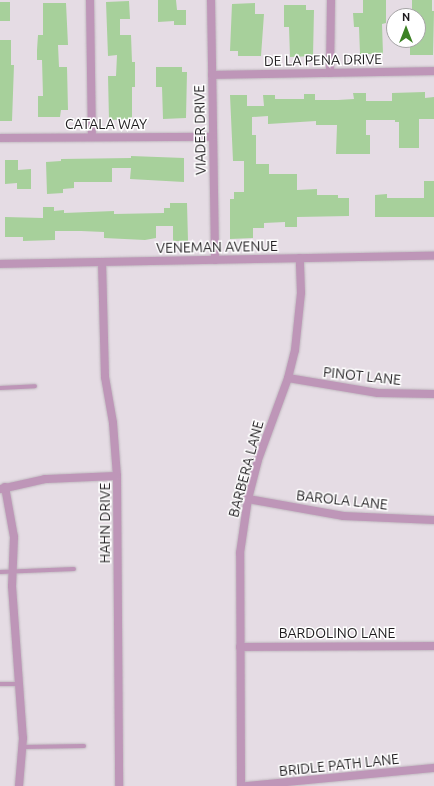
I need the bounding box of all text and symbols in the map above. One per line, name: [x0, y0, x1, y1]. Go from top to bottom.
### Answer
north arrow: [386, 8, 426, 48]
text: N: [402, 11, 410, 23]
street label: DE LA PENA DRIVE: [264, 51, 382, 69]
street label: VIADER DRIVE: [191, 85, 209, 175]
street label: CATALA WAY: [65, 116, 147, 132]
street label: VENEMAN AVENUE: [156, 238, 278, 256]
street label: PINOT LANE: [322, 364, 402, 388]
street label: BARBERA LANE: [225, 419, 267, 519]
street label: HAHN DRIVE: [97, 483, 113, 563]
street label: BAROLA LANE: [295, 487, 389, 513]
street label: BARDOLINO LANE: [279, 625, 395, 641]
street label: BRIDLE PATH LANE: [278, 750, 400, 780]

